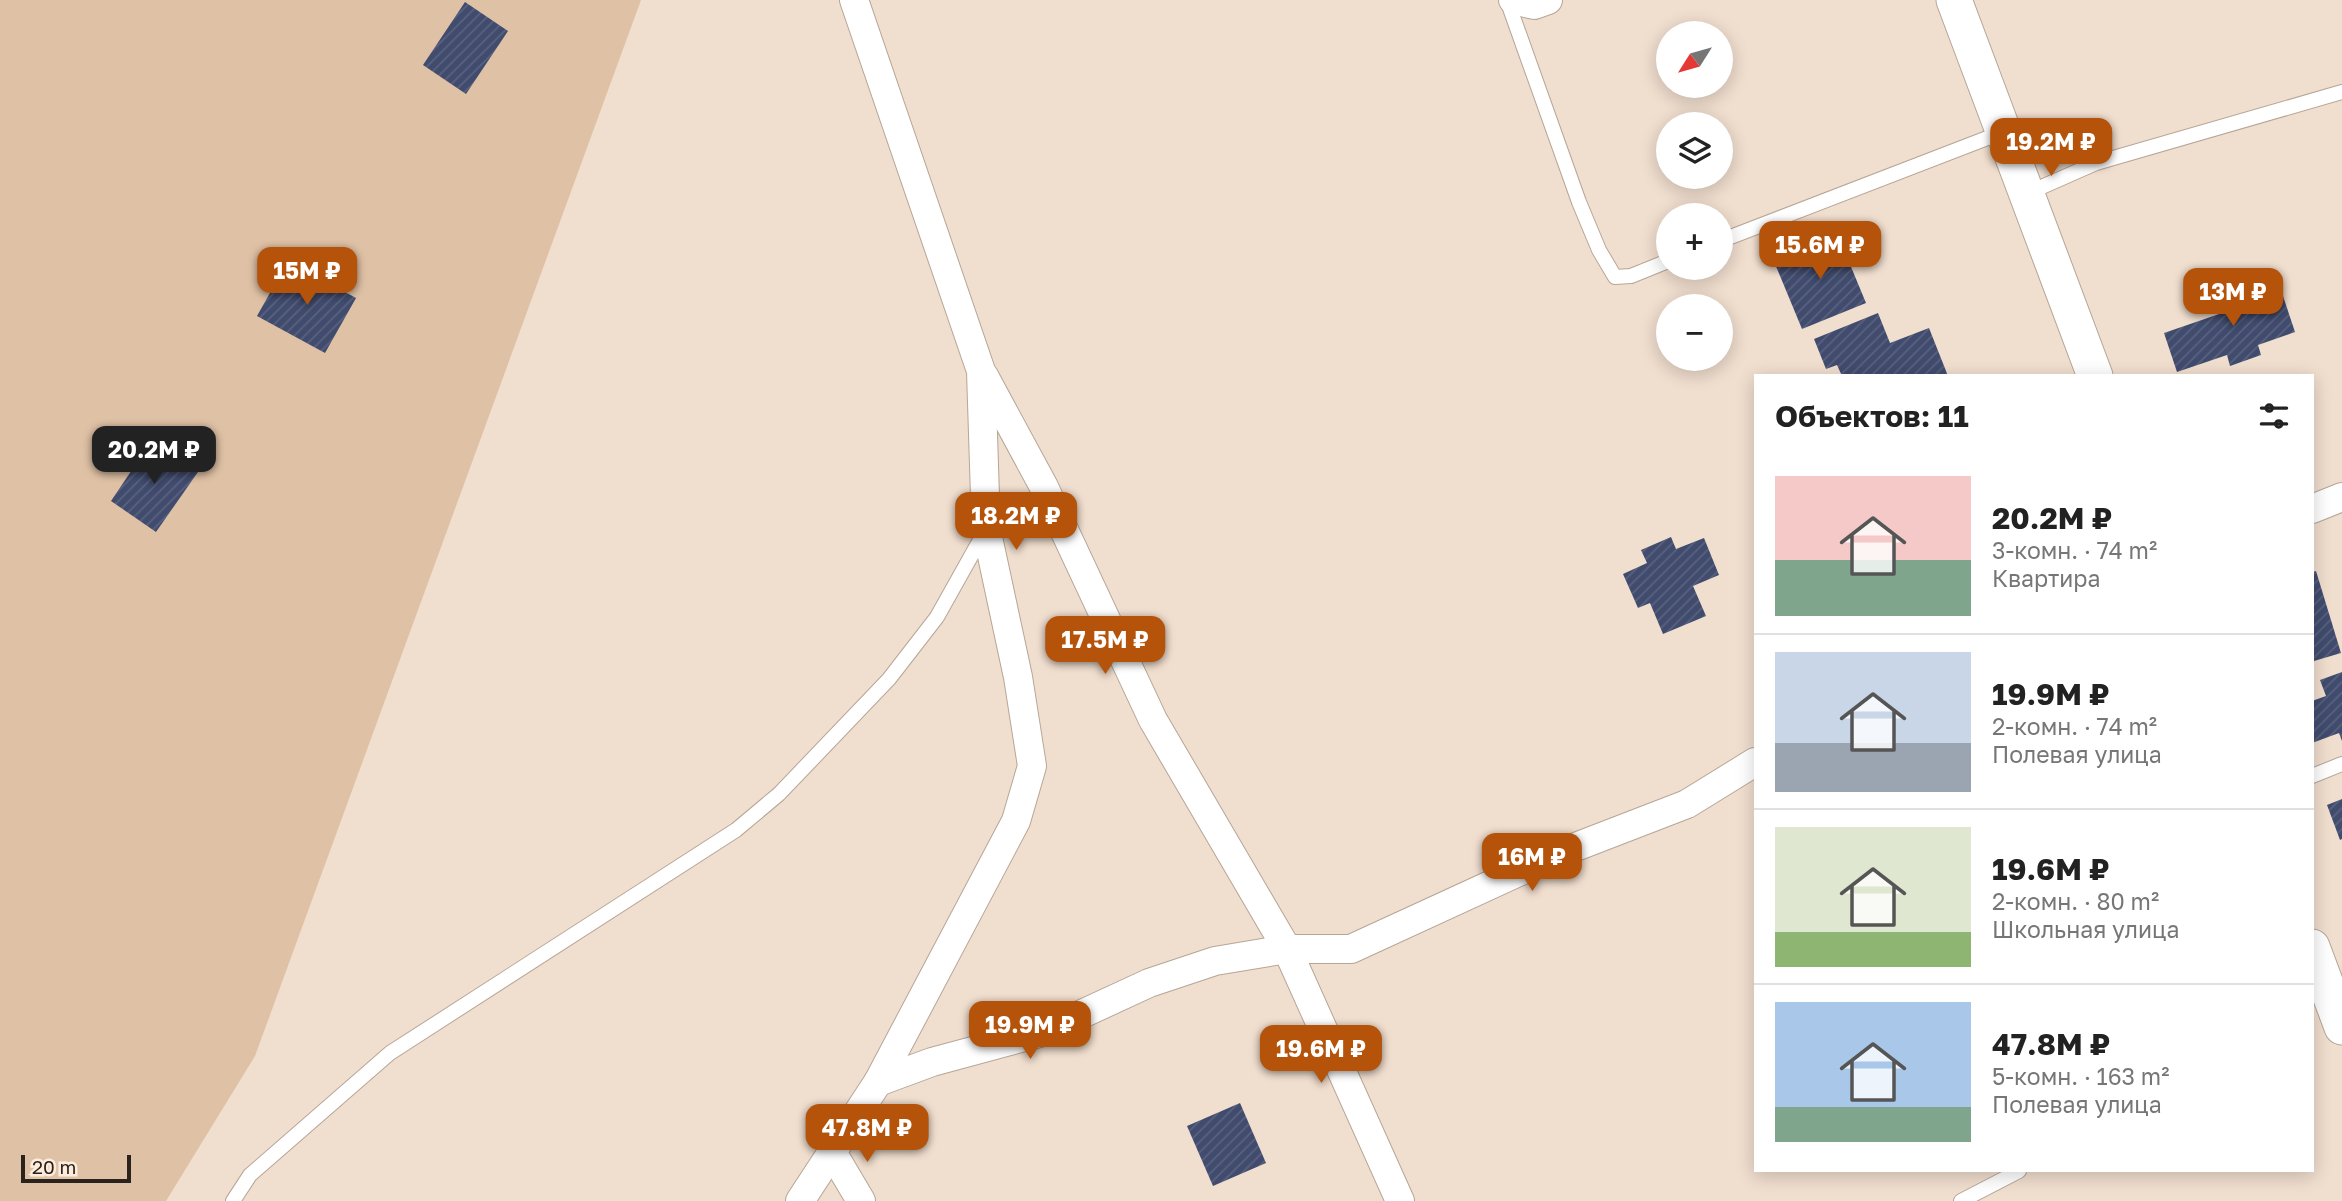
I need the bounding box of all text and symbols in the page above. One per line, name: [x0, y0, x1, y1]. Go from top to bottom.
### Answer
north arrow: [1656, 21, 1732, 98]
map controls: [1656, 21, 1733, 371]
button: layers: [1656, 112, 1733, 189]
pin: 19.2M ₽: [1986, 118, 2116, 178]
text: 19.2M ₽: [2006, 127, 2096, 155]
button: +: [1656, 203, 1733, 280]
pin: 15.6M ₽: [1755, 222, 1885, 281]
text: 15.6M ₽: [1775, 230, 1865, 258]
pin: 15M ₽: [258, 247, 356, 307]
text: 15M ₽: [273, 256, 341, 284]
pin: 13M ₽: [2184, 268, 2282, 328]
text: 13M ₽: [2199, 277, 2267, 305]
button: −: [1656, 294, 1733, 371]
icon: filters: [2255, 397, 2293, 435]
text: Объектов: 11: [1775, 398, 1969, 434]
pin: 20.2M ₽: [89, 426, 219, 486]
text: 20.2M ₽: [108, 435, 200, 463]
pin: 18.2M ₽: [951, 492, 1081, 552]
text: 20.2M ₽: [1992, 500, 2112, 536]
text: 18.2M ₽: [971, 501, 1061, 529]
icon: home: [1831, 504, 1915, 588]
text: 3-комн. · 74 m²: [1992, 536, 2157, 564]
text: Квартира: [1992, 564, 2100, 592]
pin: 17.5M ₽: [1040, 616, 1170, 676]
text: 17.5M ₽: [1061, 625, 1149, 653]
text: 19.9M ₽: [1992, 676, 2110, 712]
icon: home: [1831, 680, 1915, 764]
text: 2-комн. · 74 m²: [1992, 712, 2157, 740]
text: Полевая улица: [1992, 740, 2162, 768]
pin: 16M ₽: [1483, 834, 1581, 893]
text: 16M ₽: [1498, 842, 1566, 870]
text: 19.6M ₽: [1992, 851, 2110, 887]
icon: home: [1831, 855, 1915, 939]
text: 2-комн. · 80 m²: [1992, 887, 2159, 915]
text: Школьная улица: [1992, 915, 2179, 943]
pin: 19.9M ₽: [965, 1002, 1095, 1061]
text: 19.9M ₽: [985, 1010, 1075, 1038]
pin: 19.6M ₽: [1256, 1026, 1386, 1085]
text: 47.8M ₽: [1992, 1026, 2110, 1062]
icon: home: [1831, 1030, 1915, 1114]
text: 19.6M ₽: [1276, 1034, 1366, 1062]
text: 5-комн. · 163 m²: [1992, 1062, 2169, 1090]
text: Полевая улица: [1992, 1090, 2162, 1118]
pin: 47.8M ₽: [802, 1104, 932, 1164]
text: 47.8M ₽: [822, 1113, 912, 1141]
scale bar: [21, 1152, 131, 1184]
text: 20 m: [32, 1155, 76, 1178]

